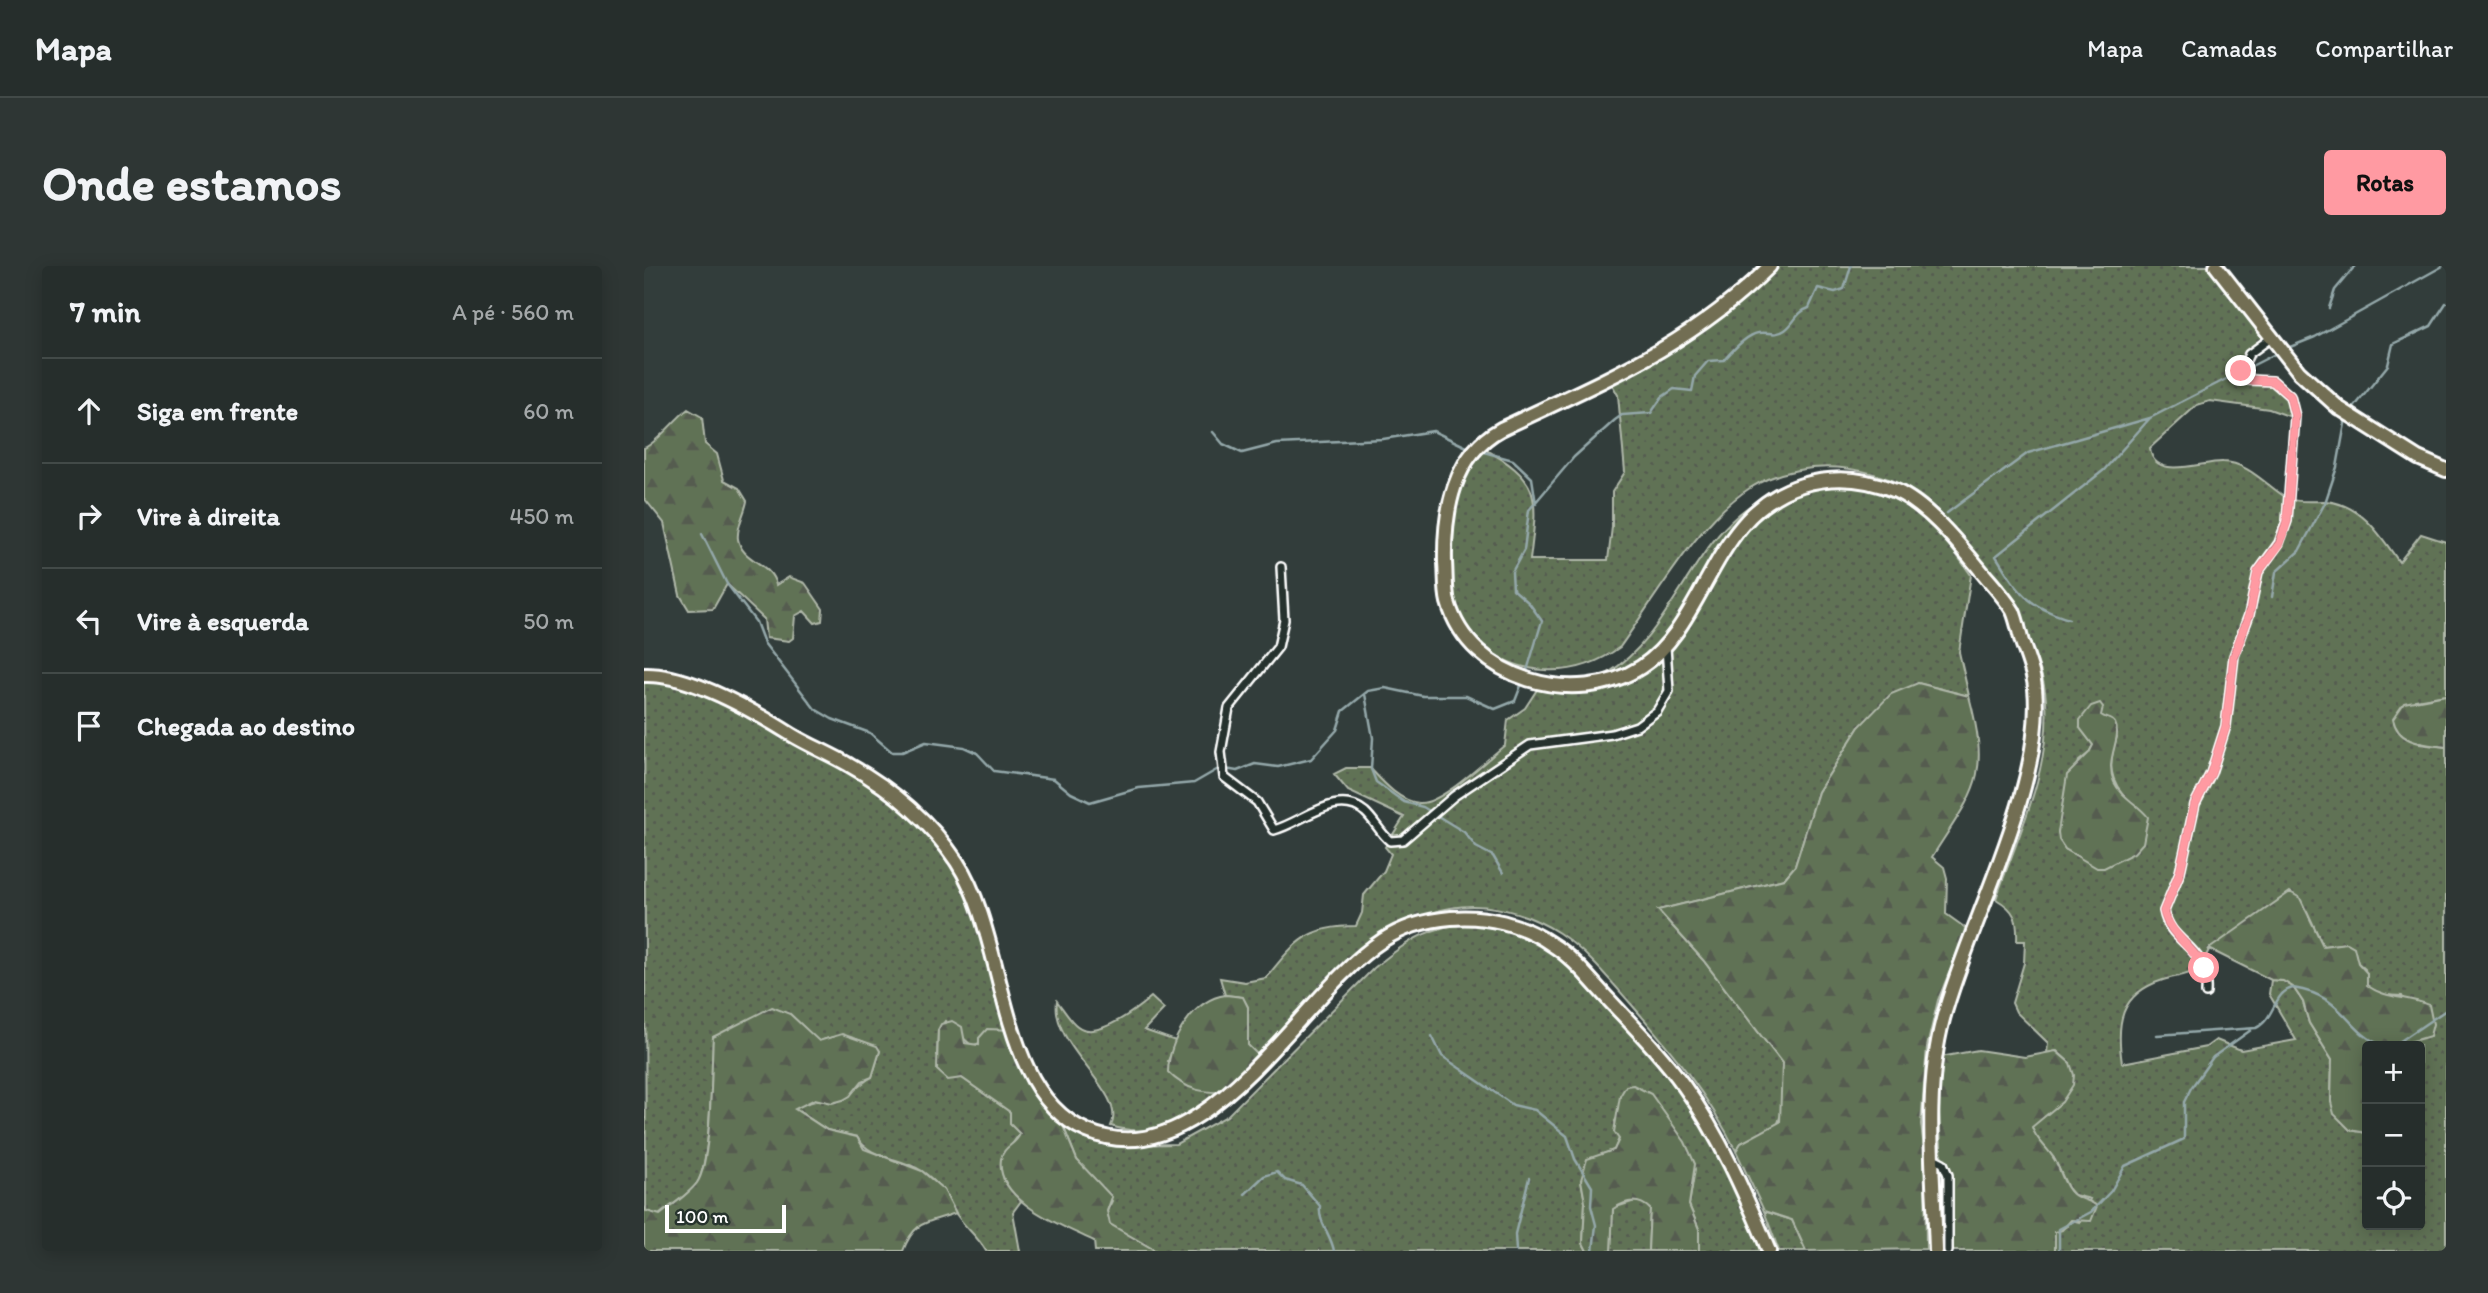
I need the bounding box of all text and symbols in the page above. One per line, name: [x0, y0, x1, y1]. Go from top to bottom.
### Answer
text: Mapa: [35, 29, 112, 68]
text: Mapa: [2087, 34, 2143, 63]
text: Camadas: [2181, 34, 2277, 63]
text: Compartilhar: [2315, 34, 2453, 63]
button: Rotas: [2324, 150, 2446, 215]
text: Onde estamos: [42, 153, 342, 212]
text: 7 min: [70, 293, 141, 330]
text: A pé · 560 m: [452, 298, 574, 326]
route end: [2225, 355, 2256, 386]
icon: ahead: [70, 392, 108, 430]
text: Siga em frente: [137, 395, 298, 427]
text: 60 m: [523, 397, 574, 425]
icon: right: [70, 497, 108, 535]
text: Vire à direita: [137, 500, 280, 532]
text: 450 m: [509, 502, 574, 530]
icon: left: [70, 602, 108, 640]
text: Vire à esquerda: [137, 605, 309, 637]
text: 50 m: [523, 607, 574, 635]
icon: arrive: [70, 707, 108, 745]
text: Chegada ao destino: [137, 710, 355, 742]
route start: [2188, 952, 2219, 983]
map controls: [2362, 1041, 2425, 1230]
button: +: [2362, 1041, 2425, 1104]
button: −: [2362, 1104, 2425, 1167]
button: locate: [2362, 1167, 2425, 1230]
scale bar: [665, 1202, 786, 1234]
text: 100 m: [676, 1205, 728, 1228]

